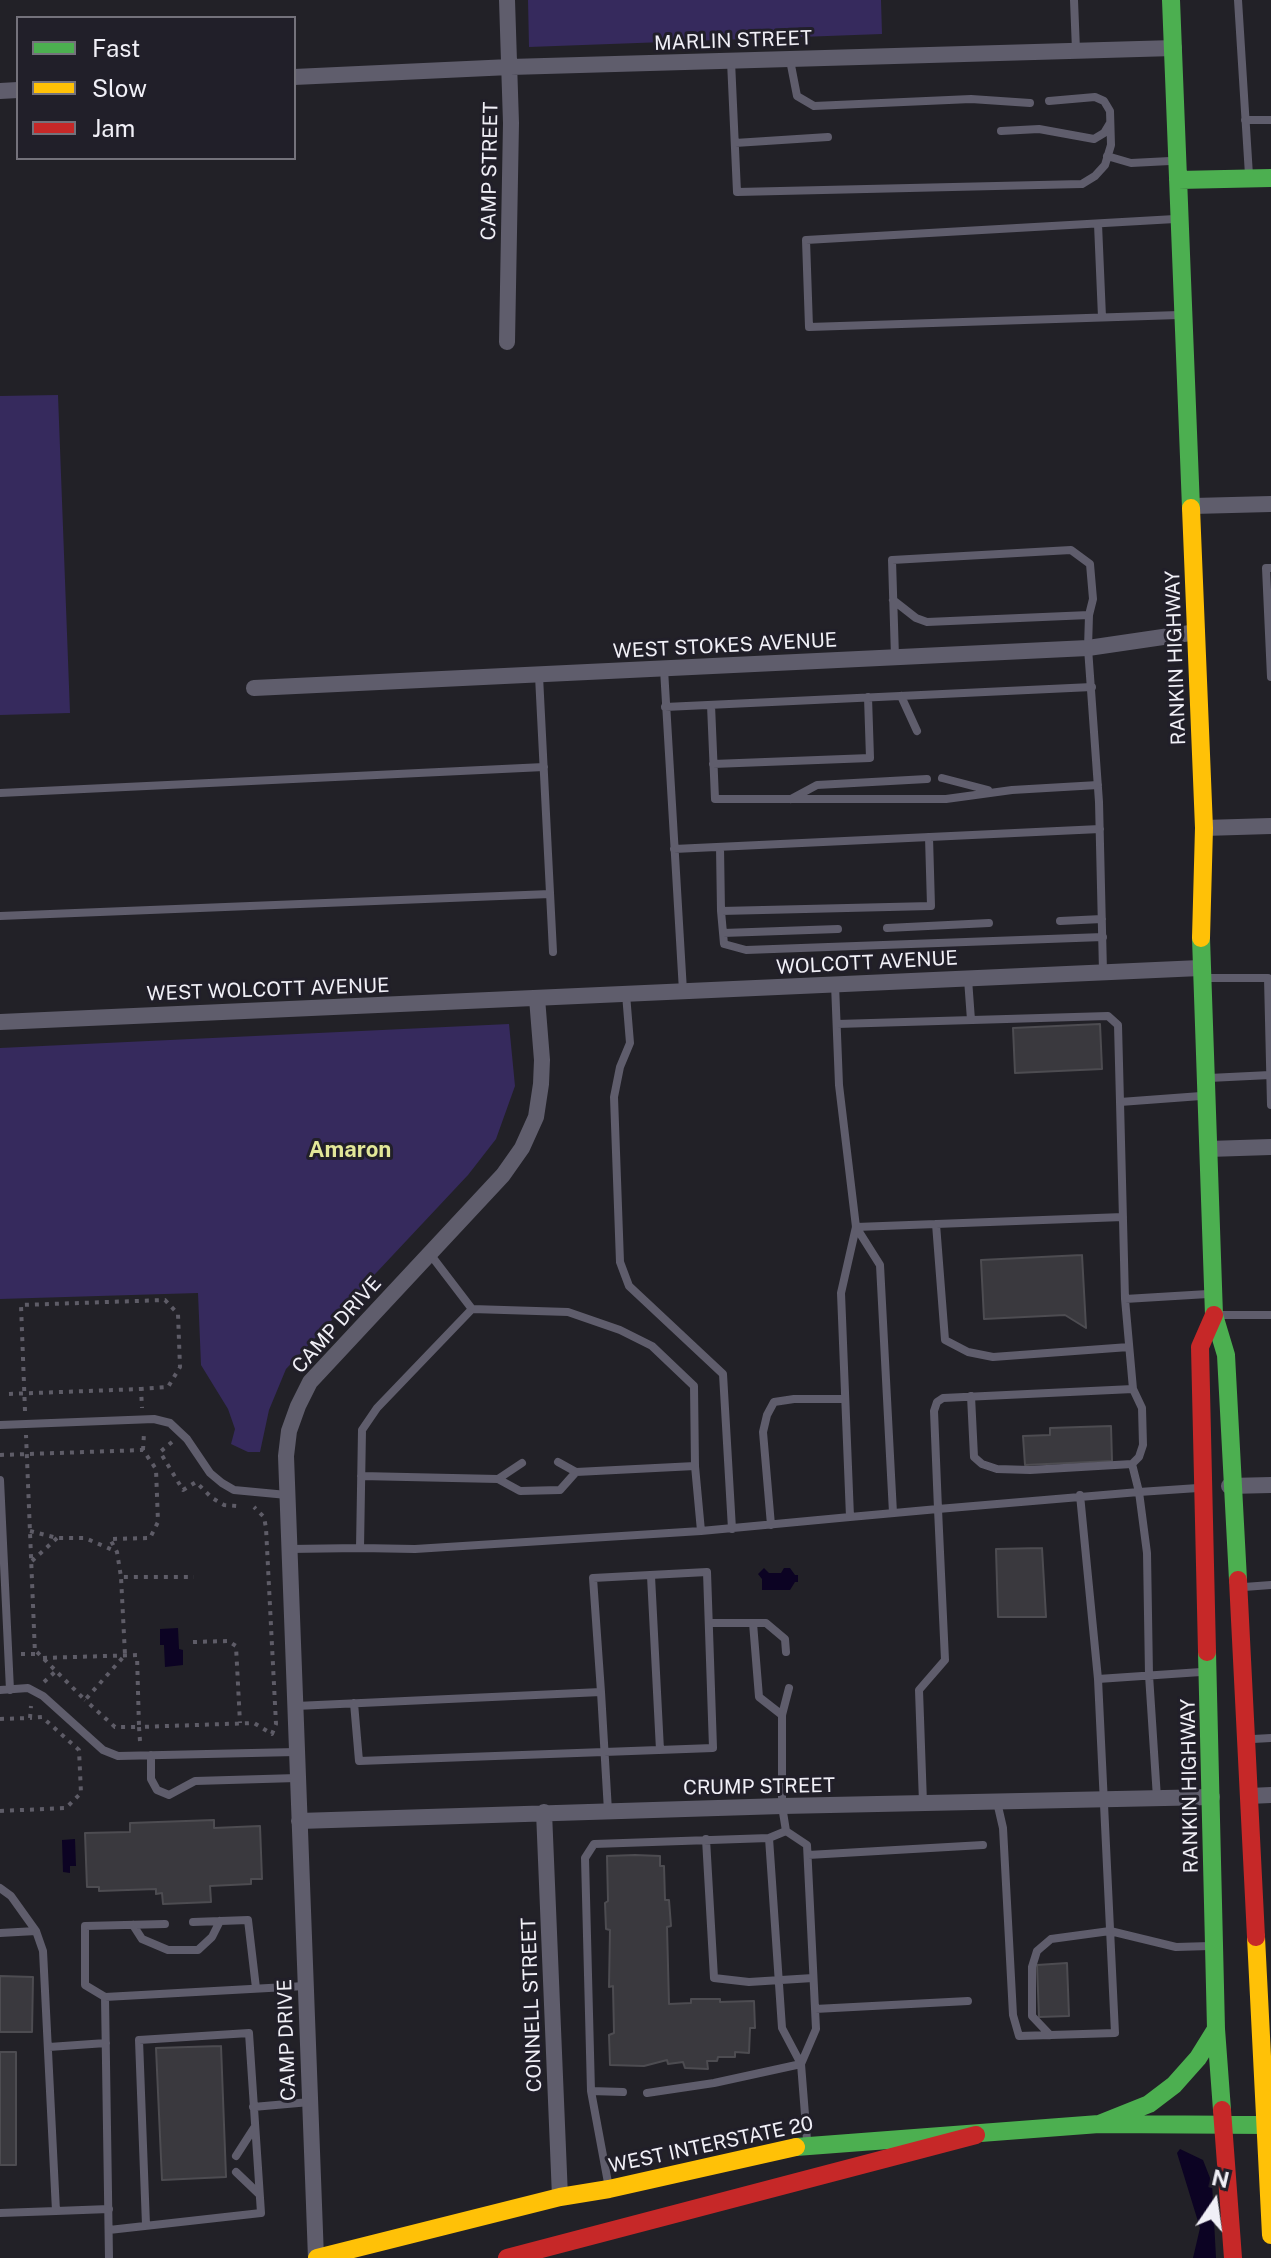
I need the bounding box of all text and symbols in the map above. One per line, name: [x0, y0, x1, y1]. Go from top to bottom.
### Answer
legend: [16, 16, 296, 160]
street label: MARLIN STREET: [654, 26, 812, 56]
text: Fast: [92, 34, 140, 62]
text: Slow: [92, 74, 147, 102]
street label: CAMP STREET: [477, 101, 503, 241]
text: Jam: [92, 114, 135, 142]
street label: RANKIN HIGHWAY: [1161, 570, 1191, 746]
street label: WEST STOKES AVENUE: [612, 628, 838, 664]
street label: WOLCOTT AVENUE: [776, 946, 958, 980]
street label: WEST WOLCOTT AVENUE: [146, 974, 390, 1006]
district label: Amaron: [309, 1137, 391, 1163]
street label: CAMP DRIVE: [287, 1272, 387, 1378]
street label: RANKIN HIGHWAY: [1176, 1698, 1204, 1874]
street label: CRUMP STREET: [683, 1774, 835, 1800]
street label: CONNELL STREET: [517, 1917, 547, 2093]
street label: CAMP DRIVE: [273, 1979, 301, 2101]
street label: WEST INTERSTATE 20: [607, 2112, 815, 2178]
north arrow: [1175, 2162, 1255, 2242]
text: N: [1209, 2164, 1232, 2193]

